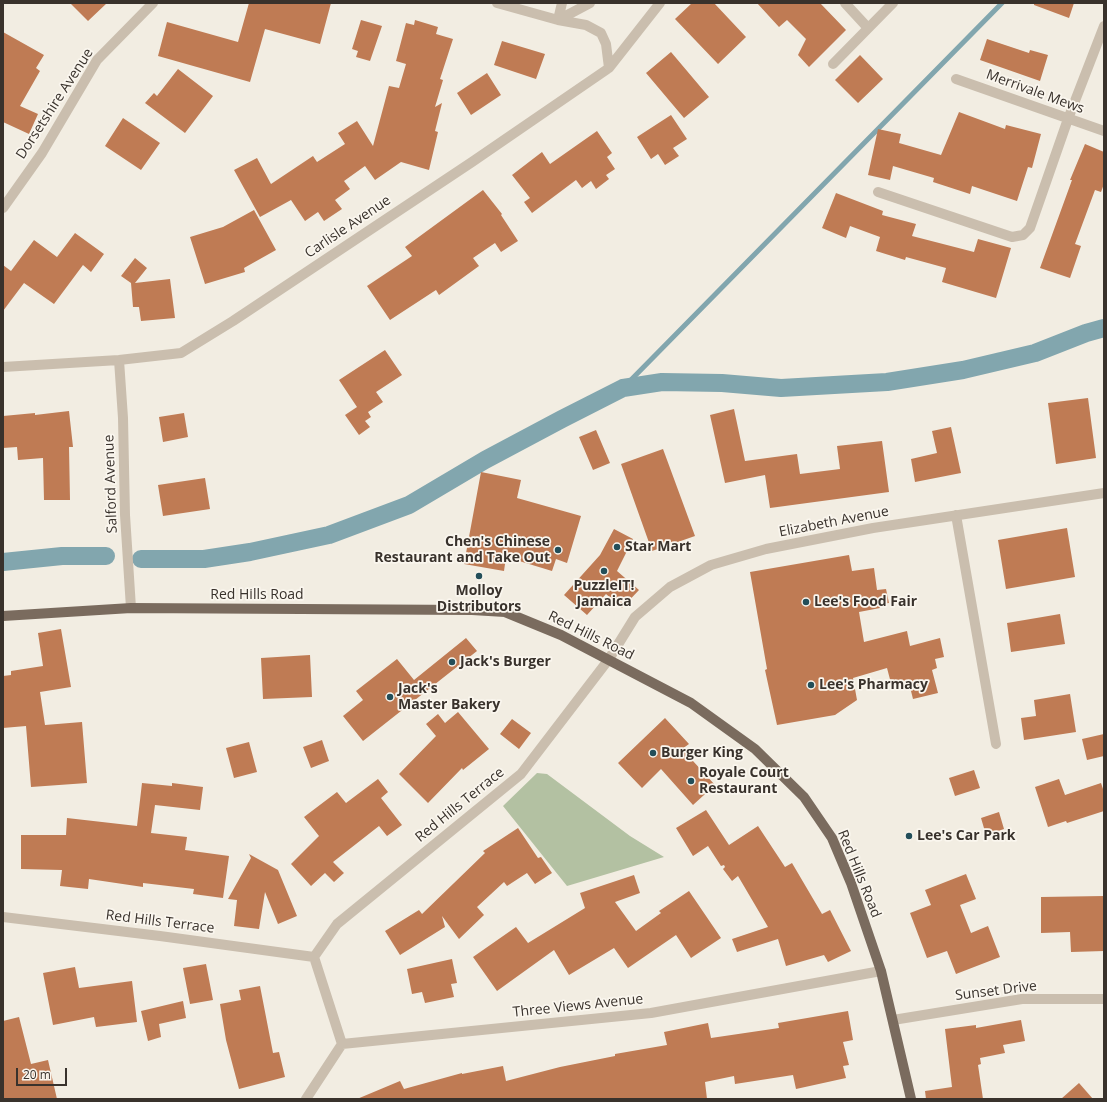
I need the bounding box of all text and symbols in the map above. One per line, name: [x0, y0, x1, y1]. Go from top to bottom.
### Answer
street label: Dorsetshire Avenue: [13, 46, 97, 162]
street label: Merrivale Mews: [984, 66, 1086, 118]
street label: Carlisle Avenue: [302, 192, 394, 262]
street label: Salford Avenue: [101, 434, 121, 534]
street label: Elizabeth Avenue: [778, 503, 890, 541]
place label: Chen's Chinese Restaurant and Take Out: [374, 534, 550, 566]
place label: Star Mart: [625, 539, 691, 555]
marker: Star Mart: [612, 542, 622, 552]
marker: Chen's Chinese Restaurant and Take Out: [553, 545, 563, 555]
marker: PuzzleIT! Jamaica: [599, 566, 609, 576]
marker: Molloy Distributors: [474, 571, 484, 581]
place label: PuzzleIT! Jamaica: [574, 578, 634, 610]
place label: Molloy Distributors: [437, 583, 521, 616]
street label: Red Hills Road: [210, 587, 304, 603]
place label: Lee's Food Fair: [814, 594, 917, 610]
marker: Lee's Food Fair: [801, 597, 811, 607]
street label: Red Hills Road: [545, 608, 637, 664]
place label: Jack's Burger: [460, 654, 551, 670]
marker: Jack's Burger: [447, 657, 457, 667]
place label: Lee's Pharmacy: [819, 677, 928, 693]
marker: Lee's Pharmacy: [806, 680, 816, 690]
place label: Jack's Master Bakery: [398, 681, 500, 714]
marker: Jack's Master Bakery: [385, 692, 395, 702]
place label: Burger King: [661, 745, 743, 761]
marker: Burger King: [648, 748, 658, 758]
street label: Red Hills Terrace: [412, 764, 508, 846]
place label: Royale Court Restaurant: [699, 765, 789, 798]
marker: Royale Court Restaurant: [686, 776, 696, 786]
street label: Red Hills Road: [834, 828, 884, 920]
place label: Lee's Car Park: [917, 828, 1015, 844]
marker: Lee's Car Park: [904, 831, 914, 841]
street label: Red Hills Terrace: [105, 907, 215, 937]
street label: Sunset Drive: [954, 978, 1038, 1004]
street label: Three Views Avenue: [512, 991, 644, 1021]
scale bar: [18, 1060, 69, 1086]
text: 20 m: [23, 1066, 51, 1083]

